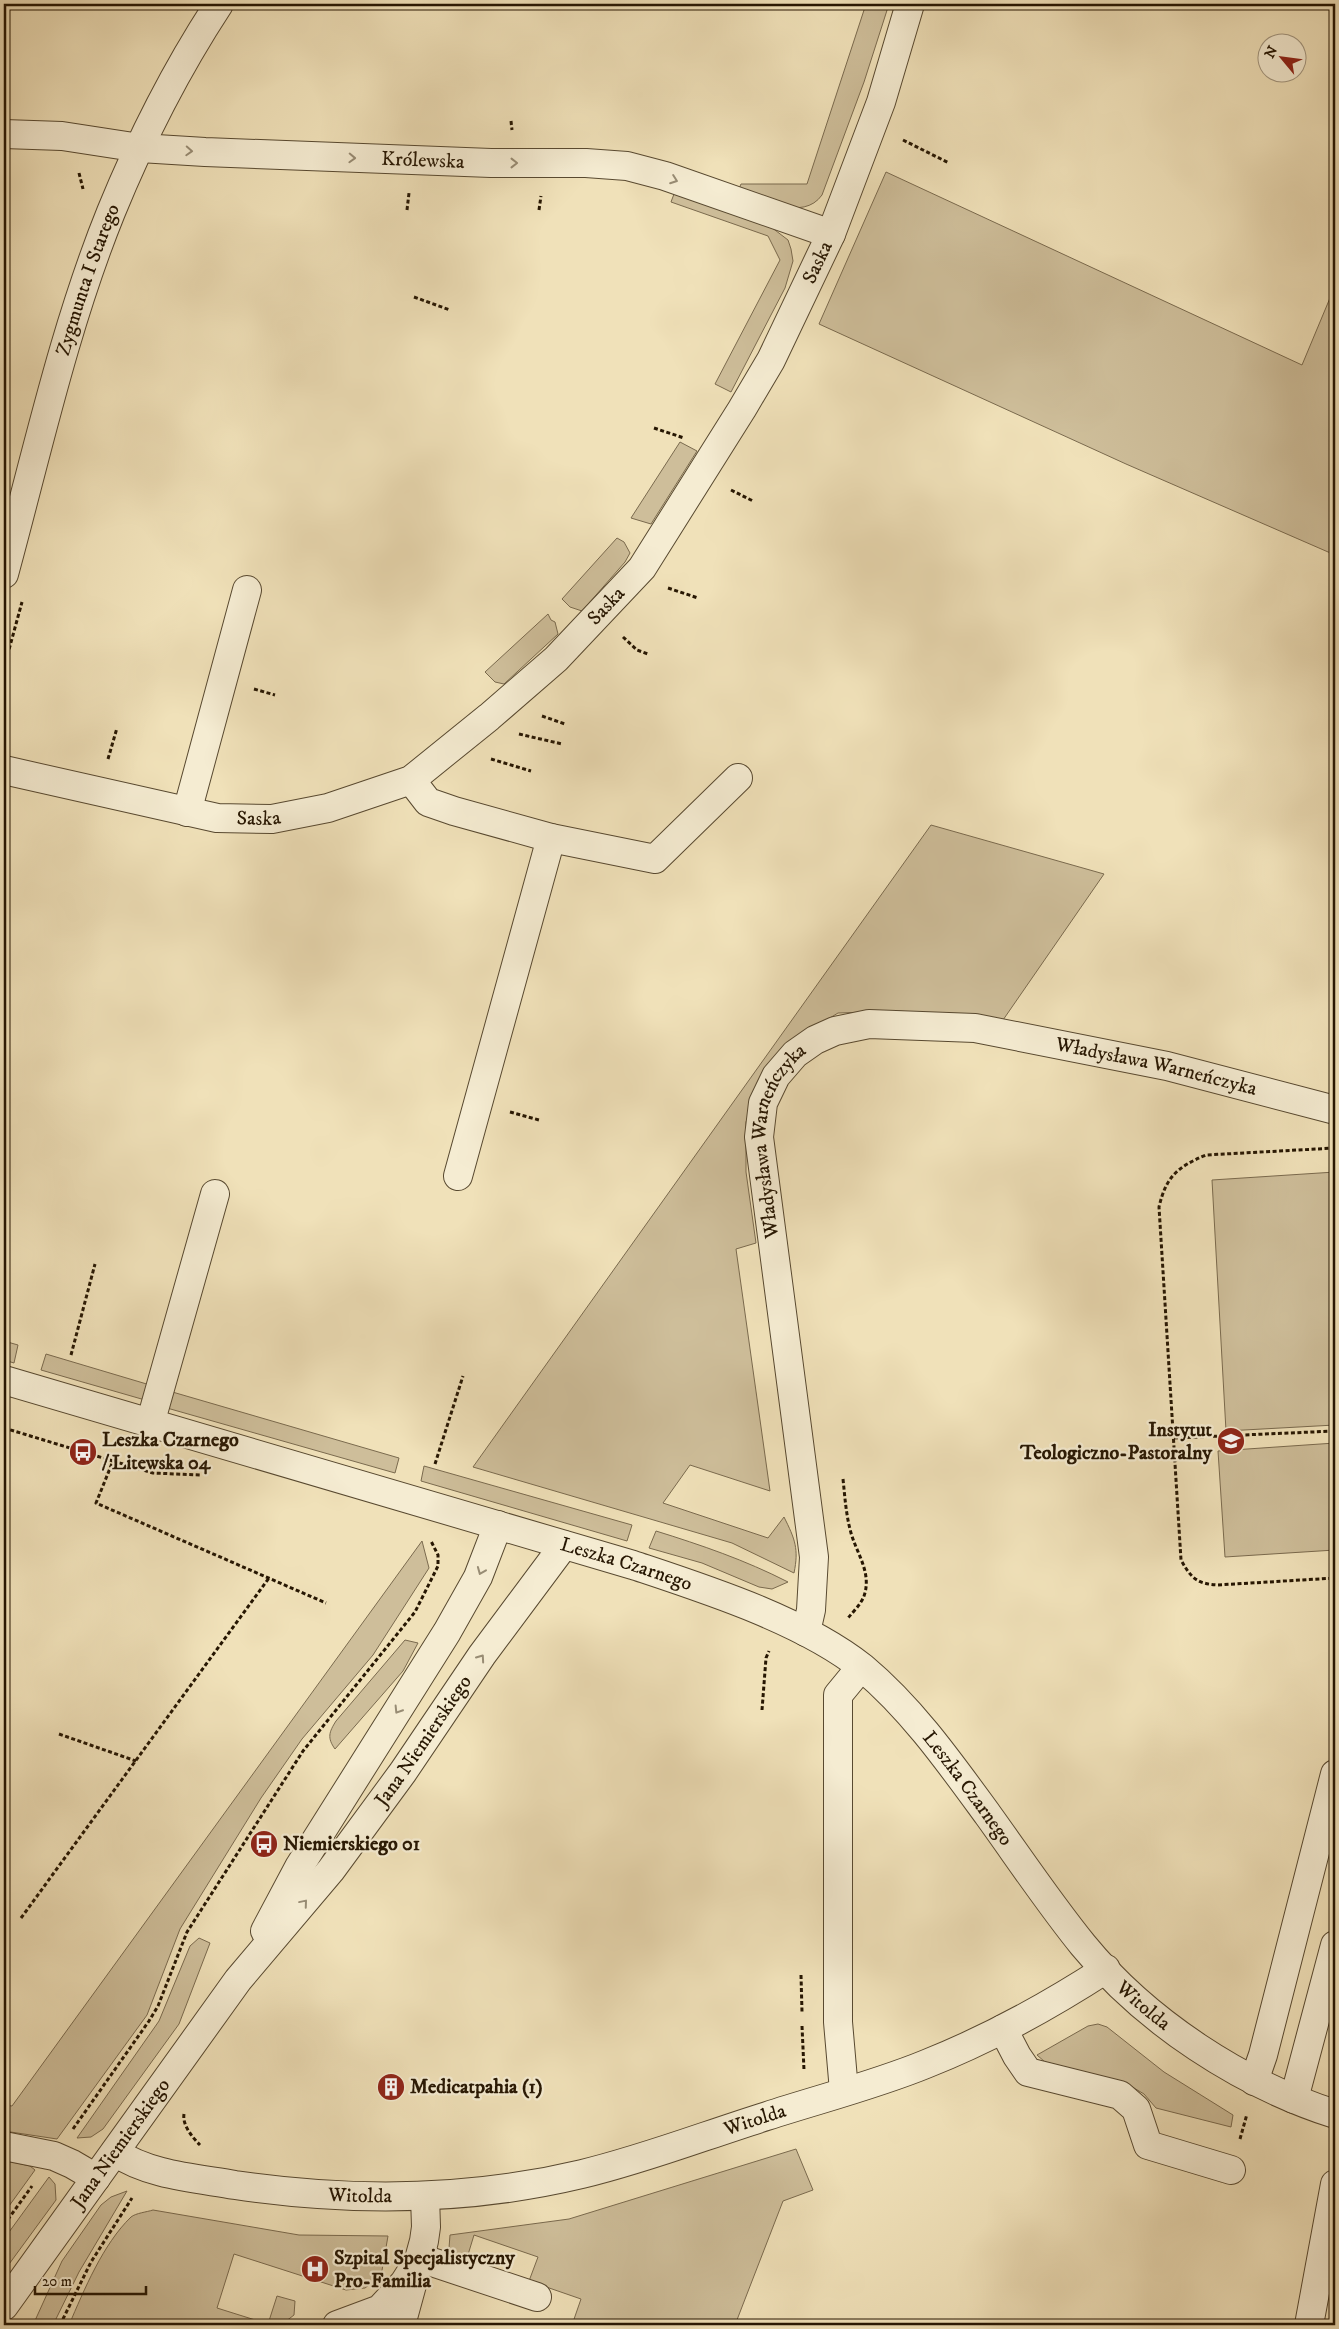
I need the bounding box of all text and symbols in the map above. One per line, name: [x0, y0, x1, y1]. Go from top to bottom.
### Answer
north arrow: [1256, 32, 1306, 82]
text: N: [1261, 42, 1282, 62]
one-way arrow: [185, 146, 193, 157]
street label: Królewska: [381, 146, 465, 174]
one-way arrow: [348, 152, 356, 163]
one-way arrow: [510, 158, 518, 168]
one-way arrow: [670, 174, 678, 184]
street label: Zygmunta I Starego: [50, 200, 125, 359]
street label: Saska: [797, 237, 838, 288]
street label: Saska: [582, 581, 631, 630]
street label: Saska: [236, 805, 283, 832]
street label: Władysława Warneńczyka: [1052, 1032, 1260, 1102]
street label: Władysława Warneńczyka: [746, 1037, 811, 1241]
place label: Instytut Teologiczno-Pastoralny: [1019, 1418, 1213, 1466]
school or university icon: Instytut Teologiczno-Pastoralny: [1216, 1426, 1246, 1456]
place label: Leszka Czarnego / Litewska 04: [101, 1428, 239, 1476]
bus stop icon: Leszka Czarnego / Litewska 04: [68, 1437, 98, 1467]
street label: Leszka Czarnego: [558, 1532, 695, 1596]
one-way arrow: [476, 1566, 486, 1574]
one-way arrow: [475, 1654, 484, 1664]
street label: Jana Niemierskiego: [368, 1670, 477, 1813]
one-way arrow: [394, 1705, 404, 1714]
street label: Leszka Czarnego: [917, 1726, 1018, 1851]
bus stop icon: Niemierskiego 01: [249, 1829, 279, 1859]
place label: Niemierskiego 01: [283, 1832, 420, 1857]
one-way arrow: [298, 1900, 306, 1909]
street label: Witolda: [1110, 1975, 1176, 2036]
building icon: Medicatpahia (1): [376, 2072, 406, 2102]
street label: Jana Niemierskiego: [64, 2074, 176, 2215]
place label: Medicatpahia (1): [410, 2075, 543, 2100]
street label: Witolda: [720, 2098, 790, 2142]
street label: Witolda: [326, 2182, 392, 2209]
place label: Szpital Specjalistyczny Pro-Familia: [334, 2246, 515, 2294]
hospital icon: Szpital Specjalistyczny Pro-Familia: [300, 2254, 330, 2284]
scale bar: [35, 2264, 146, 2296]
text: 20 m: [42, 2272, 72, 2291]

